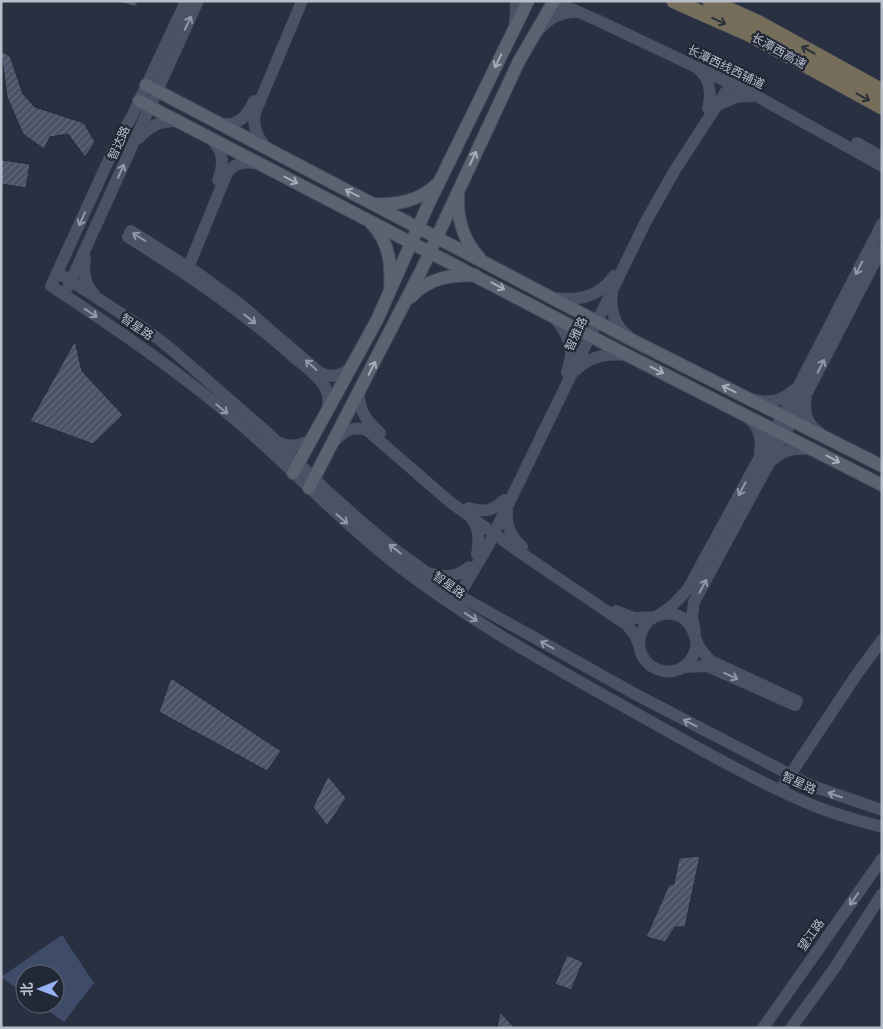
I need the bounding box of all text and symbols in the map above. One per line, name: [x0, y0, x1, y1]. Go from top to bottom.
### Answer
one-way arrow: [183, 16, 193, 31]
one-way arrow: [711, 17, 726, 27]
street label: 长潭西高速: [749, 29, 809, 73]
street label: 长潭西线西辅道: [685, 41, 767, 93]
one-way arrow: [801, 45, 816, 55]
one-way arrow: [493, 53, 503, 68]
one-way arrow: [855, 92, 870, 102]
street label: 智达路: [104, 123, 134, 163]
one-way arrow: [469, 151, 478, 166]
one-way arrow: [117, 164, 127, 179]
one-way arrow: [283, 176, 298, 185]
one-way arrow: [345, 188, 360, 197]
one-way arrow: [76, 211, 86, 226]
one-way arrow: [133, 231, 147, 241]
one-way arrow: [854, 260, 863, 275]
one-way arrow: [490, 281, 505, 291]
one-way arrow: [84, 308, 98, 318]
street label: 智星路: [118, 310, 156, 344]
one-way arrow: [243, 313, 256, 324]
street label: 智雅路: [561, 314, 591, 354]
one-way arrow: [816, 358, 826, 373]
one-way arrow: [305, 359, 318, 371]
one-way arrow: [367, 360, 377, 375]
one-way arrow: [649, 366, 664, 375]
one-way arrow: [722, 384, 737, 393]
one-way arrow: [215, 404, 228, 415]
one-way arrow: [825, 455, 840, 464]
one-way arrow: [737, 481, 747, 496]
one-way arrow: [336, 513, 349, 524]
one-way arrow: [389, 544, 402, 555]
street label: 智星路: [430, 568, 468, 602]
one-way arrow: [698, 579, 708, 593]
one-way arrow: [464, 612, 478, 623]
one-way arrow: [540, 640, 555, 650]
one-way arrow: [723, 671, 738, 681]
one-way arrow: [683, 718, 698, 727]
street label: 智星路: [779, 768, 819, 798]
one-way arrow: [828, 790, 844, 799]
one-way arrow: [849, 892, 859, 906]
street label: 望江路: [794, 916, 828, 954]
north arrow: [15, 964, 65, 1014]
text: 北: [18, 982, 36, 996]

